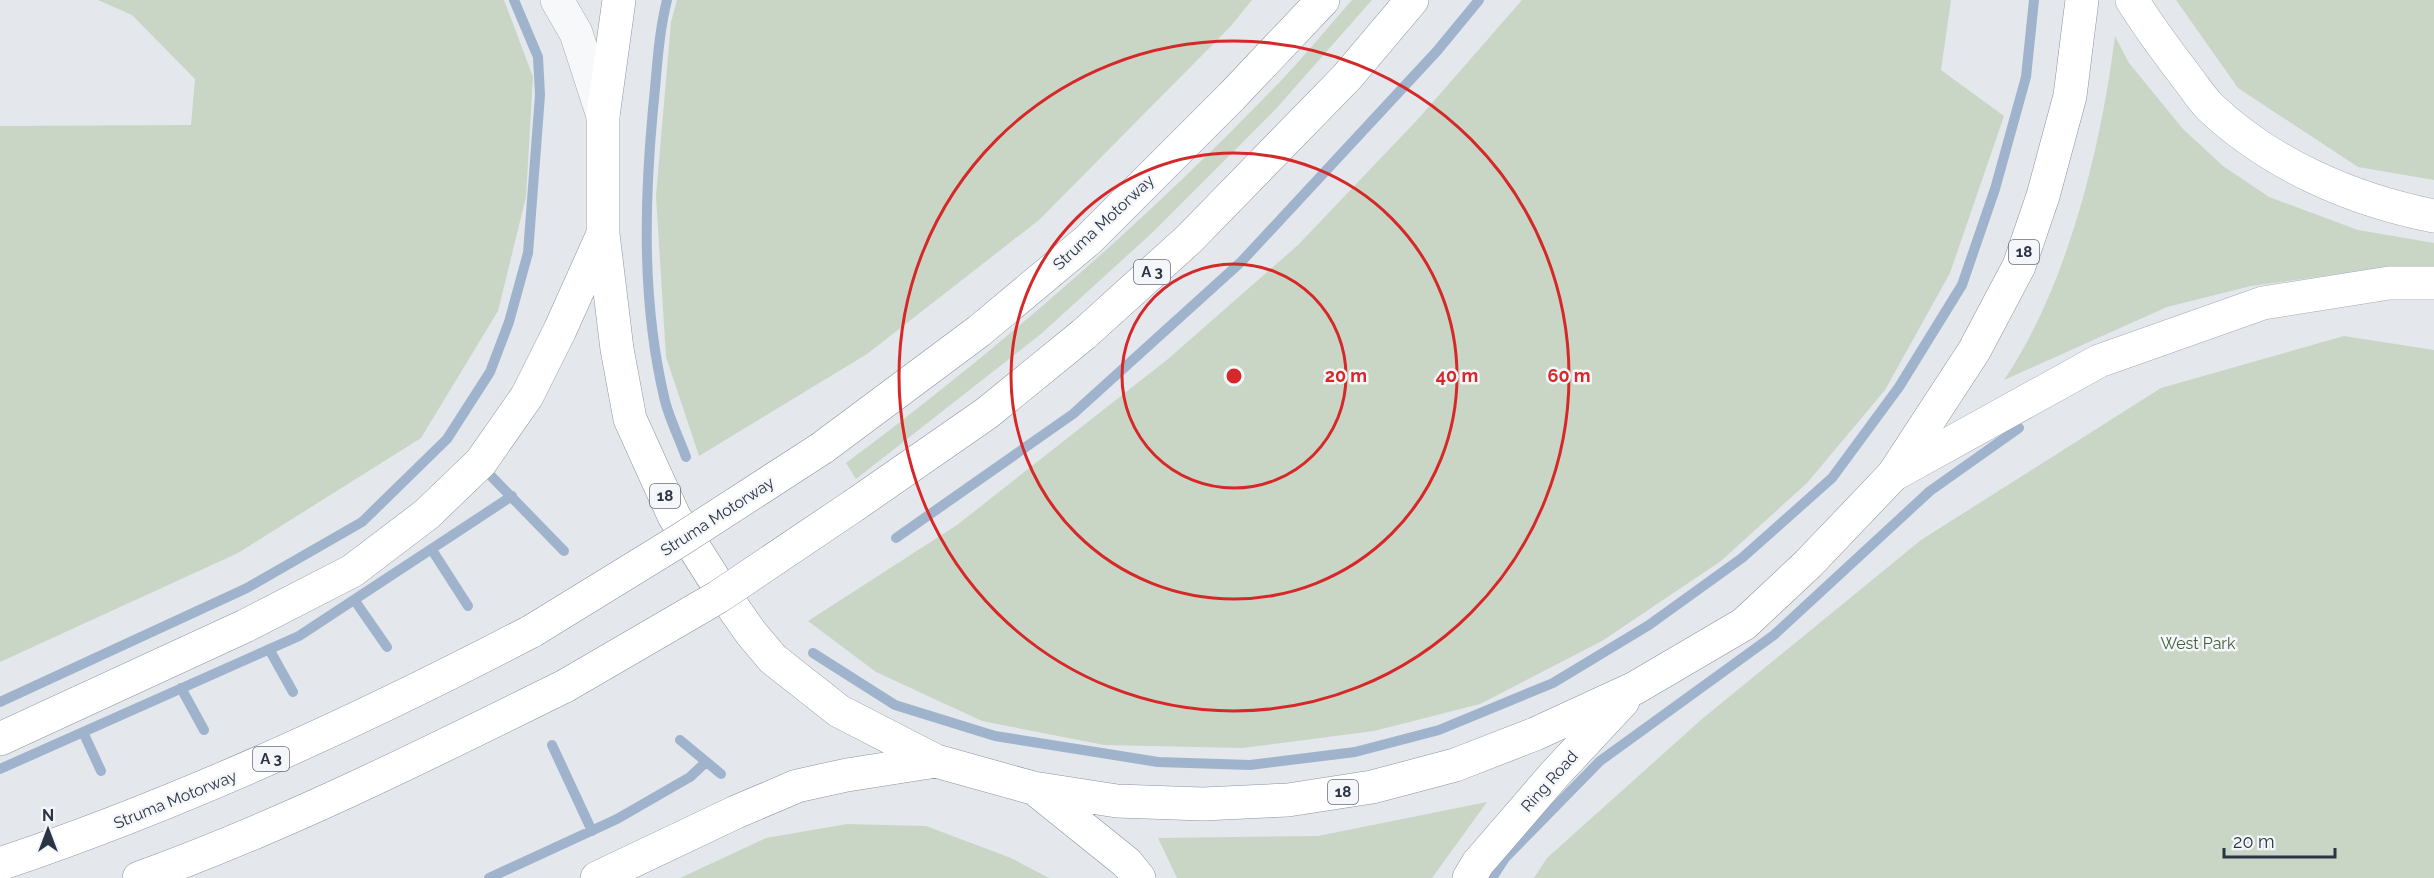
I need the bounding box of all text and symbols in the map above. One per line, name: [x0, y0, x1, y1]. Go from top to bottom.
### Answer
street label: Struma Motorway: [1049, 170, 1158, 274]
road number: 18: [2009, 240, 2039, 264]
road number: A 3: [1134, 260, 1170, 284]
text: 20 m: [1325, 365, 1367, 386]
text: 40 m: [1436, 365, 1478, 386]
text: 60 m: [1547, 365, 1591, 386]
centre of rings: [1224, 366, 1244, 386]
street label: Struma Motorway: [657, 473, 778, 560]
road number: 18: [650, 484, 680, 508]
park label: West Park: [2161, 634, 2236, 653]
road number: A 3: [253, 747, 289, 771]
street label: Ring Road: [1517, 747, 1582, 816]
street label: Struma Motorway: [111, 766, 240, 833]
road number: 18: [1328, 780, 1358, 804]
north arrow: [18, 800, 78, 860]
text: N: [42, 806, 54, 825]
scale bar: [2224, 821, 2335, 859]
text: 20 m: [2233, 831, 2275, 852]

